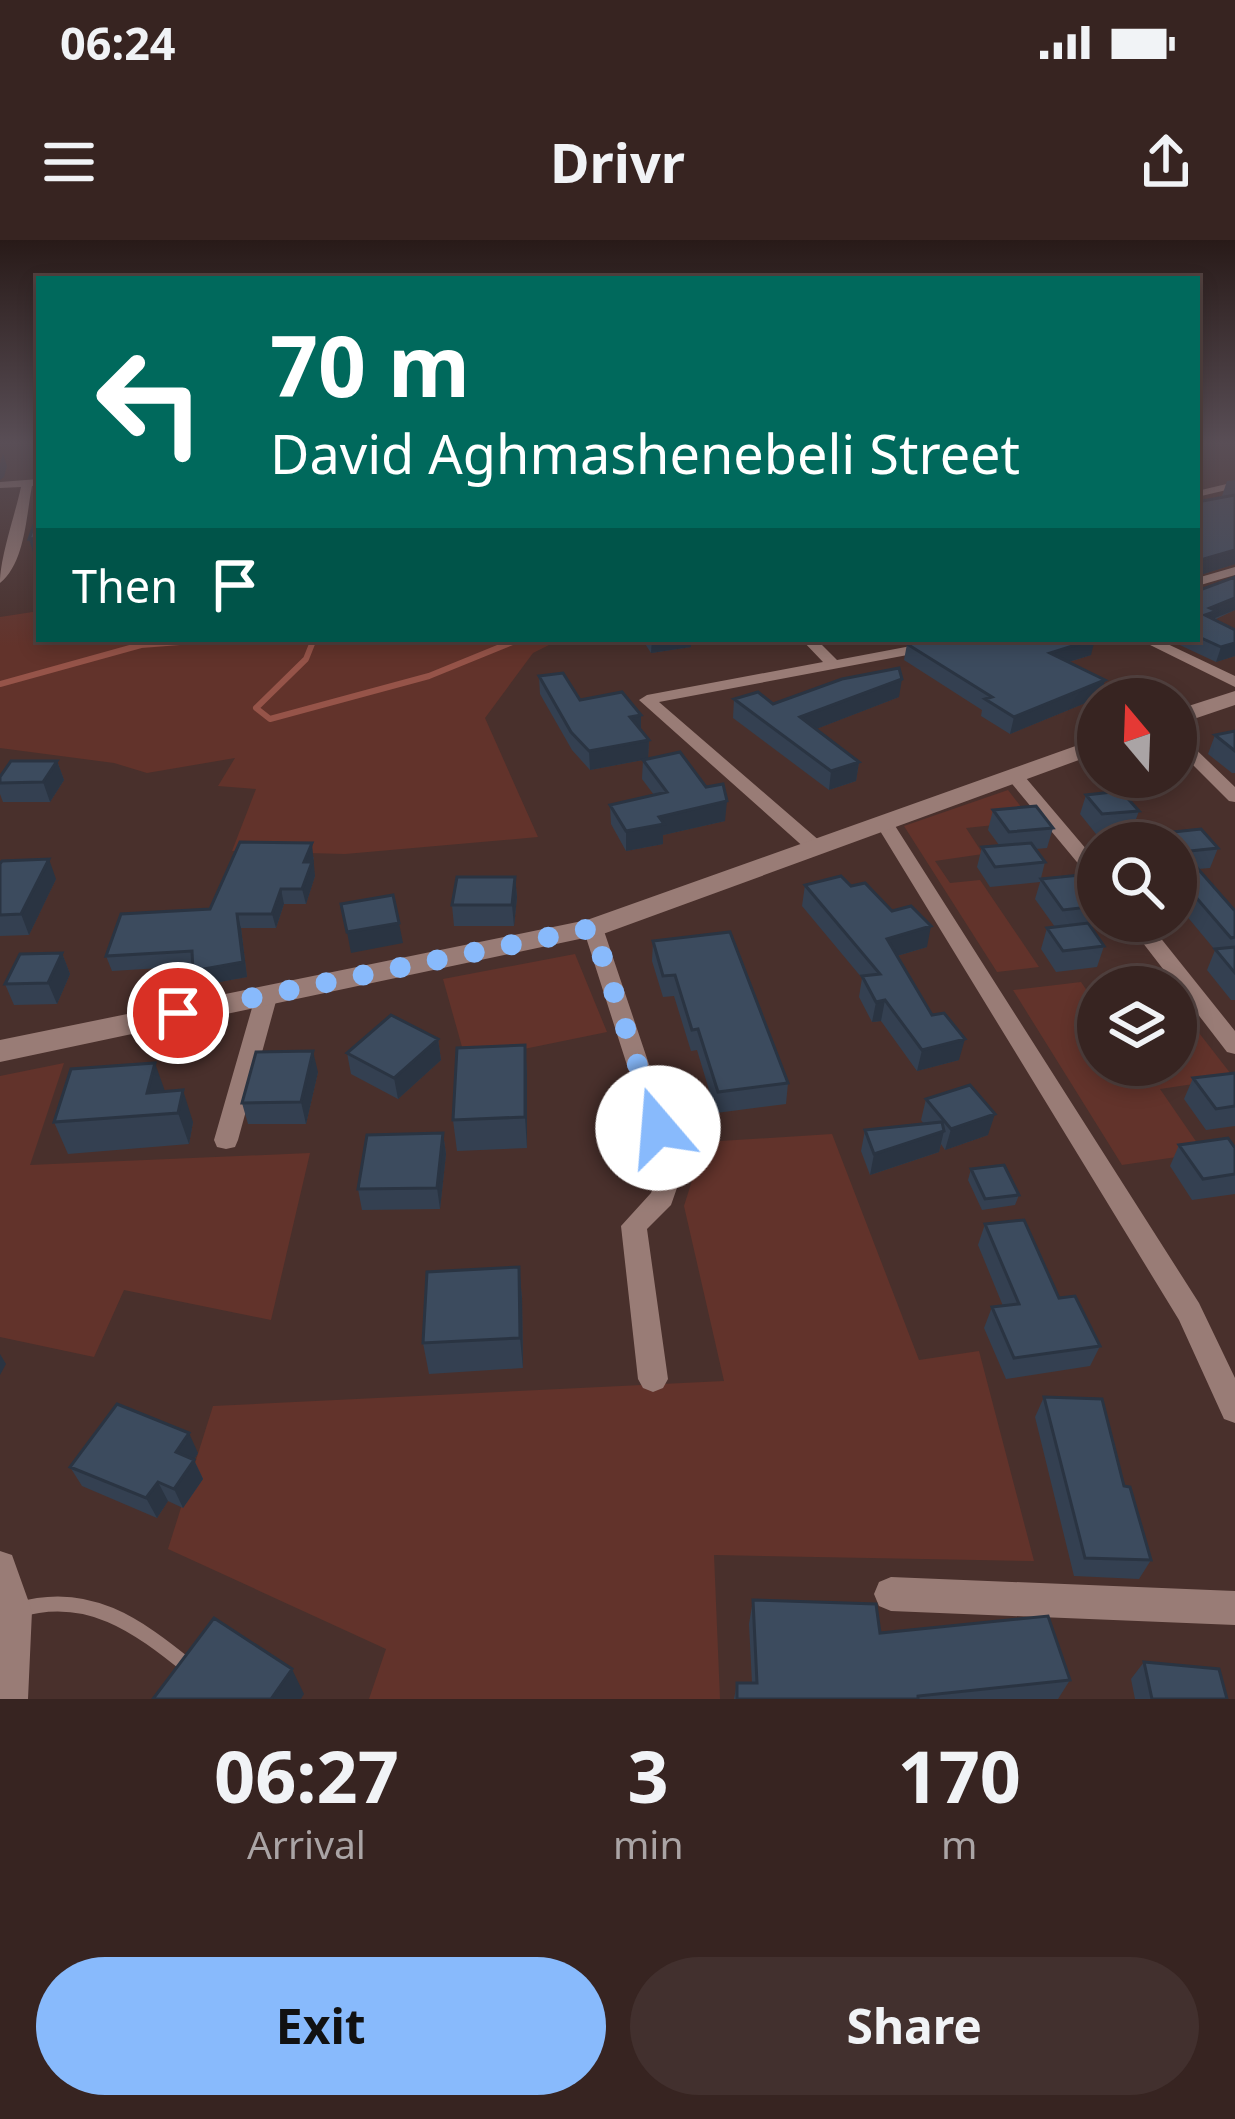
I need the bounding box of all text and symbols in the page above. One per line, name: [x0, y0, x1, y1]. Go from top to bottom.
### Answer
text: 06:24: [60, 12, 176, 73]
text: Drivr: [550, 125, 685, 199]
icon: menu: [36, 129, 102, 195]
icon: share: [1133, 129, 1199, 195]
text: 70 m: [270, 307, 470, 422]
icon: left: [72, 324, 228, 480]
text: David Aghmashenebeli Street: [270, 416, 1020, 490]
icon: arrive: [202, 552, 268, 618]
text: Then: [72, 555, 178, 616]
north arrow: [1077, 678, 1197, 798]
map controls: [1077, 678, 1197, 1086]
button: search: [1077, 822, 1197, 942]
pin: [127, 962, 229, 1064]
button: layers: [1077, 966, 1197, 1086]
icon: arrive: [145, 980, 211, 1046]
position arrow: [595, 1065, 721, 1191]
text: 06:27: [214, 1726, 399, 1824]
text: 3: [628, 1726, 669, 1824]
text: 170: [897, 1726, 1021, 1824]
text: Arrival: [247, 1817, 366, 1870]
text: min: [613, 1817, 684, 1870]
text: m: [941, 1817, 977, 1870]
button: Exit: [36, 1957, 606, 2095]
button: Share: [630, 1957, 1199, 2095]

